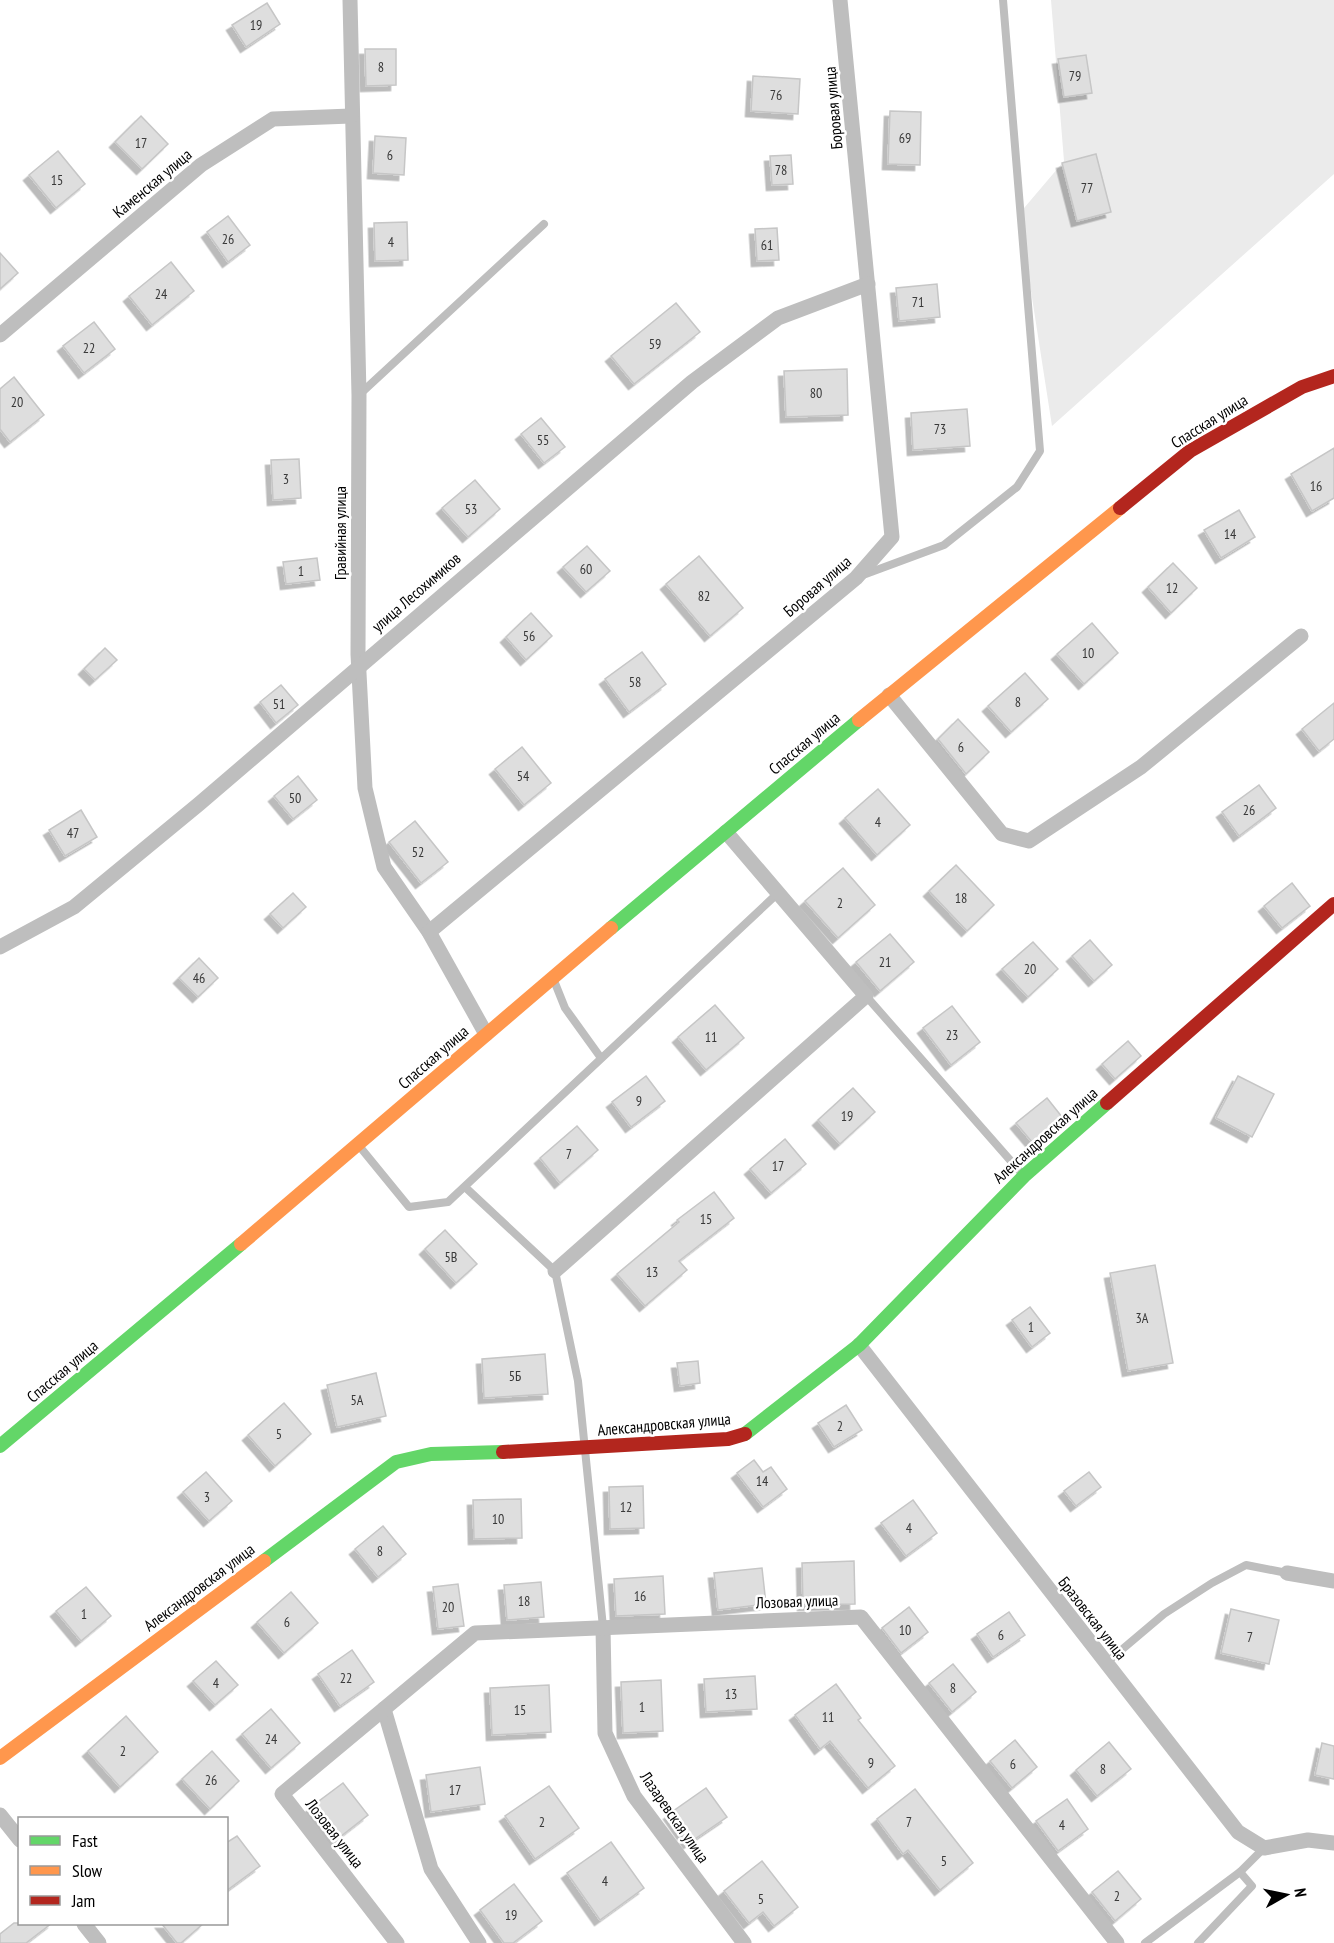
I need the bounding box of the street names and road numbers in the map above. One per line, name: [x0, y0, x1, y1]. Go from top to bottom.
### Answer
street label: Боровая улица: [819, 66, 847, 150]
street label: Каменская улица: [108, 144, 196, 222]
street label: Спасская улица: [1167, 390, 1251, 452]
street label: Гравийная улица: [330, 486, 350, 580]
street label: улица Лесохимиков: [367, 548, 465, 636]
street label: Боровая улица: [779, 551, 855, 621]
street label: Спасская улица: [764, 707, 844, 779]
street label: Спасская улица: [394, 1021, 472, 1093]
street label: Александровская улица: [989, 1083, 1101, 1187]
street label: Спасская улица: [22, 1335, 102, 1407]
street label: Александровская улица: [597, 1408, 731, 1440]
street label: Александровская улица: [140, 1539, 258, 1635]
street label: Бразовская улица: [1054, 1572, 1132, 1664]
street label: Лозовая улица: [754, 1590, 839, 1612]
street label: Лазаревская улица: [636, 1767, 714, 1867]
street label: Лозовая улица: [301, 1793, 368, 1872]

